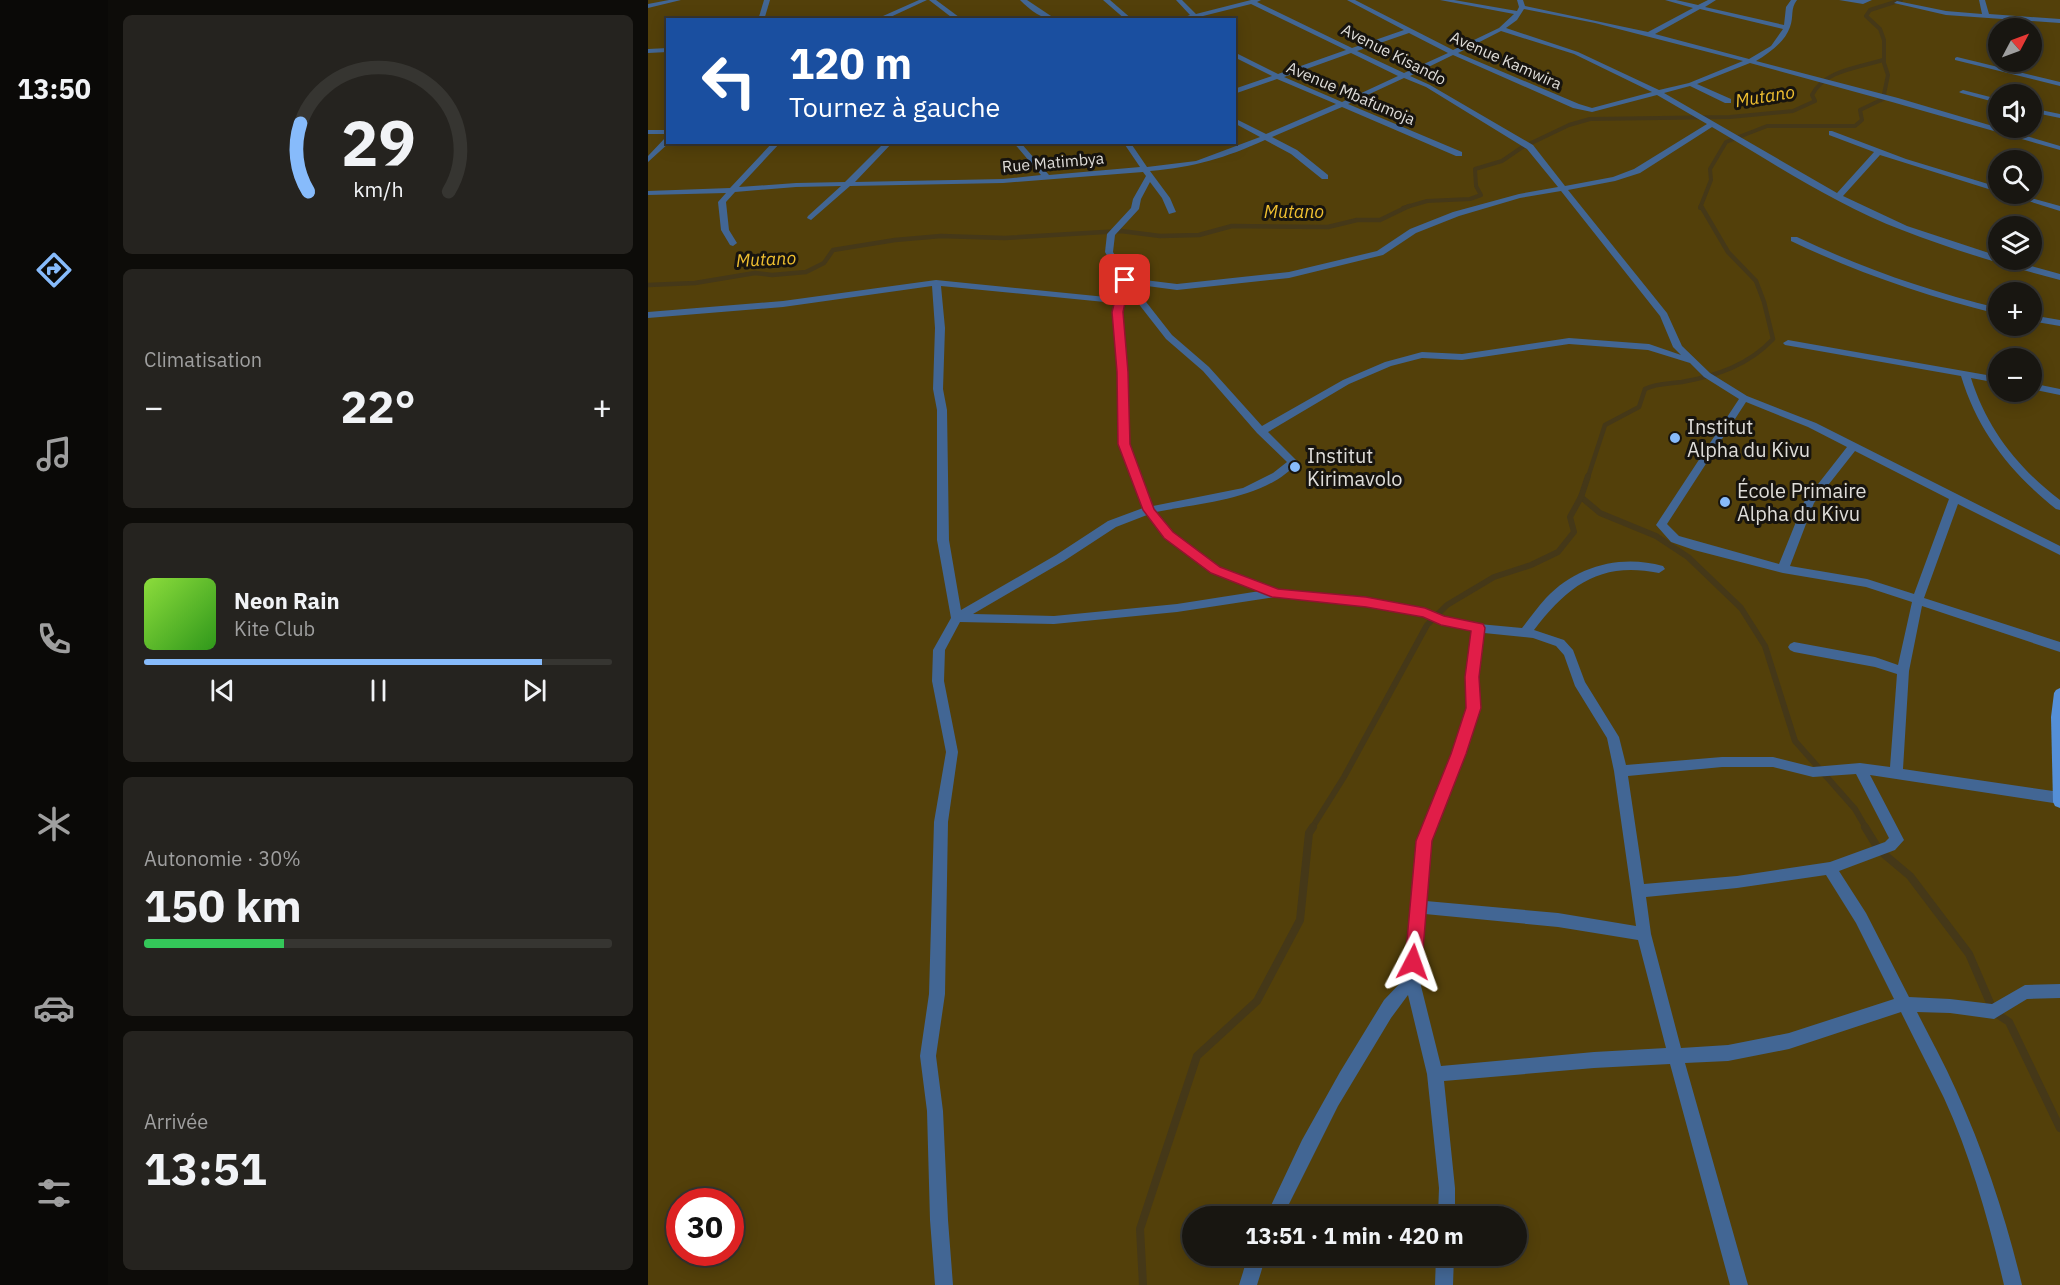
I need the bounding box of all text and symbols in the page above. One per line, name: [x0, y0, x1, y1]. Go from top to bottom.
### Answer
north arrow: [1988, 18, 2042, 72]
map controls: [1988, 18, 2042, 402]
street label: Avenue Kisando: [1338, 19, 1450, 89]
street label: Avenue Kamwira: [1447, 26, 1565, 94]
text: 120 m: [789, 36, 912, 91]
icon: left: [690, 42, 768, 120]
street label: Avenue Mbafumoja: [1284, 57, 1419, 129]
text: 13:50: [17, 71, 91, 106]
water label: Mutano: [1733, 80, 1797, 112]
button: sound: [1988, 84, 2042, 138]
text: Tournez à gauche: [789, 89, 1000, 124]
text: 29: [341, 102, 415, 183]
street label: Rue Matimbya: [1001, 148, 1105, 176]
button: search: [1988, 150, 2042, 204]
text: km/h: [353, 175, 403, 203]
water label: Mutano: [1264, 200, 1324, 223]
button: layers: [1988, 216, 2042, 270]
water label: Mutano: [735, 246, 797, 272]
icon: directions: [33, 249, 75, 291]
pin: [1099, 254, 1150, 305]
icon: arrive: [1108, 263, 1141, 296]
button: +: [1988, 282, 2042, 336]
text: Climatisation: [144, 346, 262, 373]
button: −: [1988, 348, 2042, 402]
text: 22°: [340, 377, 416, 435]
text: −: [144, 385, 164, 428]
text: +: [592, 385, 612, 428]
place label: Institut Alpha du Kivu: [1687, 413, 1810, 463]
marker: Institut Alpha du Kivu: [1668, 431, 1682, 445]
icon: music: [33, 433, 75, 475]
place label: Institut Kirimavolo: [1307, 442, 1403, 492]
marker: Institut Kirimavolo: [1288, 460, 1302, 474]
place label: École Primaire Alpha du Kivu: [1737, 477, 1866, 527]
marker: École Primaire Alpha du Kivu: [1718, 495, 1732, 509]
text: Neon Rain: [234, 586, 340, 615]
text: Kite Club: [234, 615, 315, 642]
icon: phone: [33, 618, 75, 660]
icon: previous: [206, 674, 239, 707]
icon: pause: [362, 674, 395, 707]
icon: next: [518, 674, 551, 707]
icon: climate: [33, 803, 75, 845]
text: Autonomie · 30%: [144, 845, 301, 872]
text: 150 km: [144, 876, 302, 934]
position arrow: [1381, 930, 1445, 994]
icon: car: [33, 987, 75, 1029]
text: Arrivée: [144, 1108, 208, 1135]
text: 13:51: [144, 1139, 267, 1197]
icon: filters: [33, 1172, 75, 1214]
speed limit sign: 30: [666, 1188, 744, 1266]
text: 13:51 · 1 min · 420 m: [1245, 1221, 1464, 1250]

